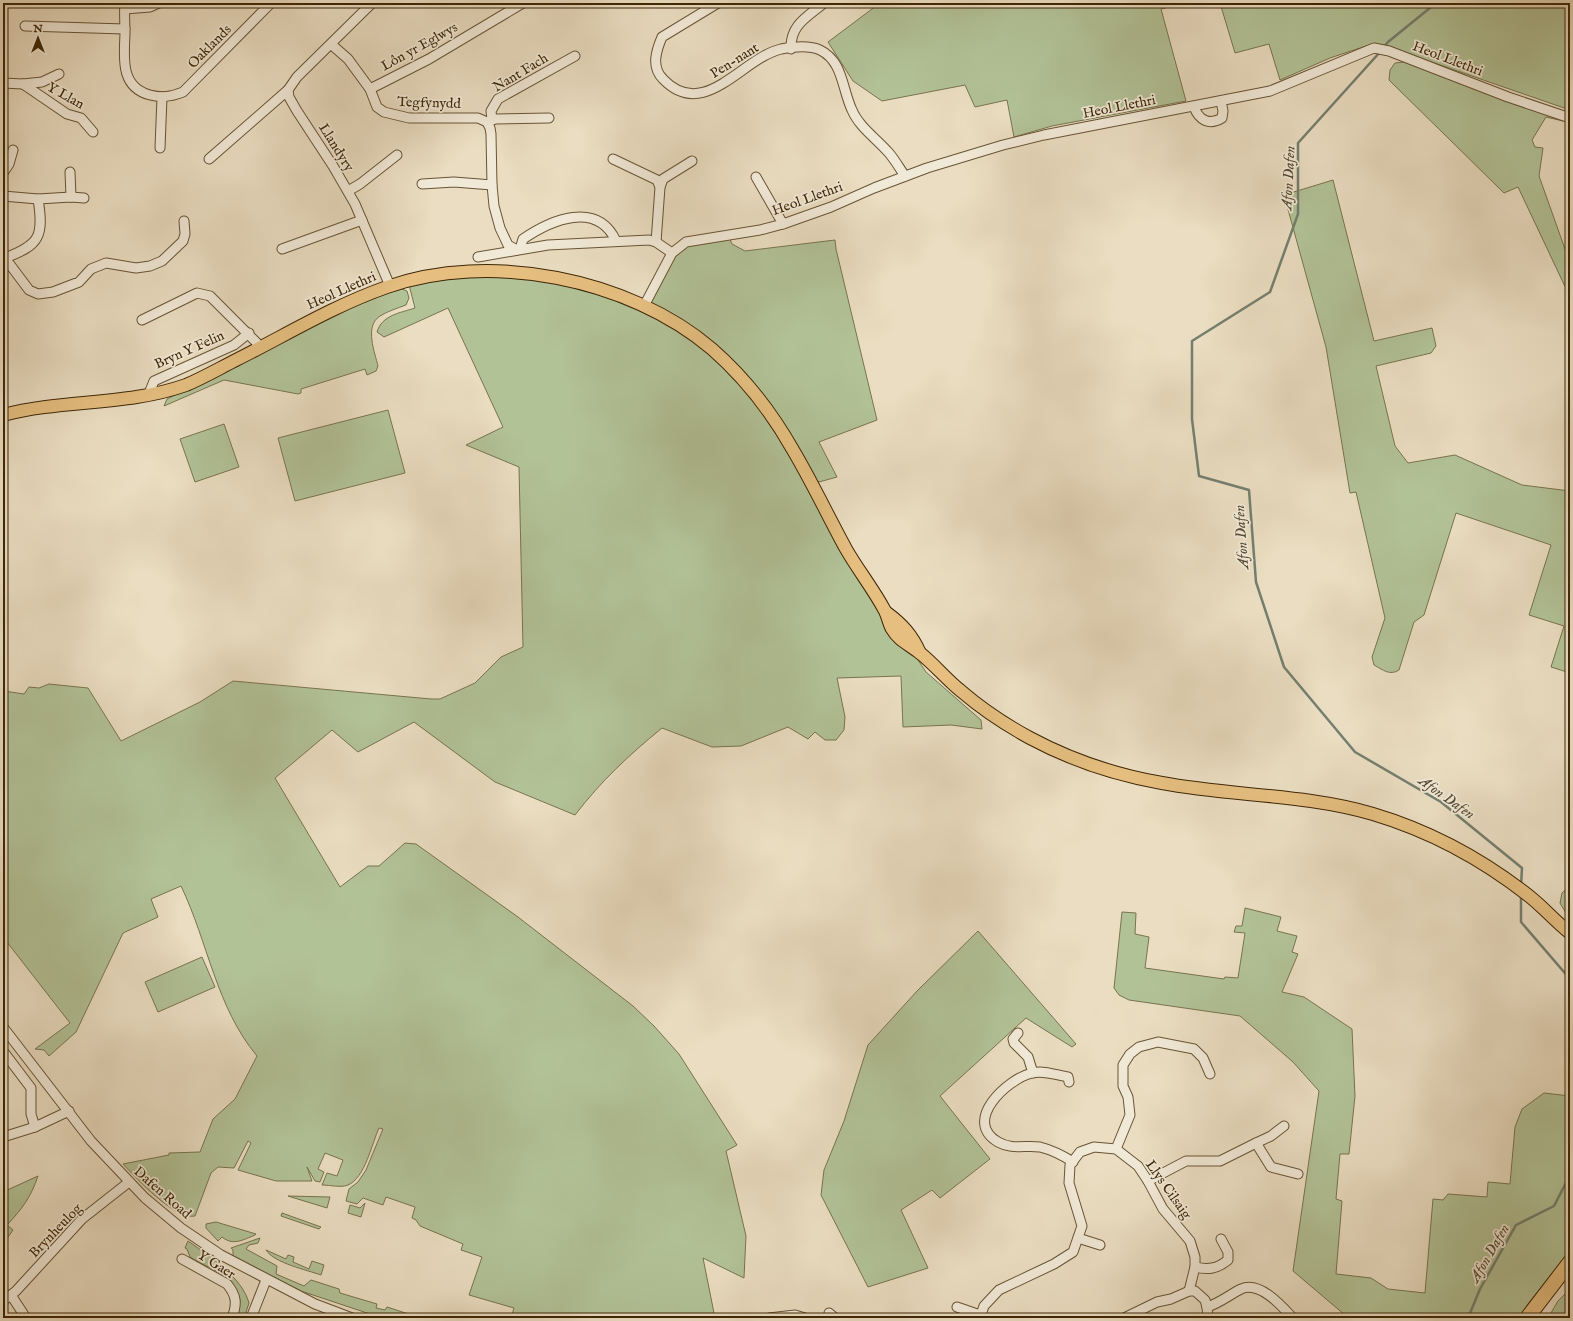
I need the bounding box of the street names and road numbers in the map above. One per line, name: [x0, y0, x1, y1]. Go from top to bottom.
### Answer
street label: Lôn yr Eglwys: [378, 18, 461, 75]
street label: Oaklands: [184, 21, 236, 72]
street label: Heol Llethri: [1410, 37, 1486, 81]
street label: Pen-nant: [707, 39, 762, 83]
street label: Nant Fach: [490, 49, 552, 96]
street label: Y Llan: [44, 78, 88, 114]
street label: Heol Llethri: [1081, 91, 1157, 123]
street label: Tegfynydd: [397, 93, 462, 113]
street label: Llandyry: [314, 120, 358, 175]
street label: Heol Llethri: [770, 178, 845, 220]
street label: Heol Llethri: [304, 268, 379, 314]
street label: Bryn Y Felin: [152, 326, 228, 373]
street label: Llys Cilsaig: [1141, 1156, 1195, 1223]
street label: Dafen Road: [130, 1163, 195, 1223]
street label: Brynheulog: [25, 1199, 86, 1262]
street label: Y Gaer: [194, 1246, 239, 1283]

